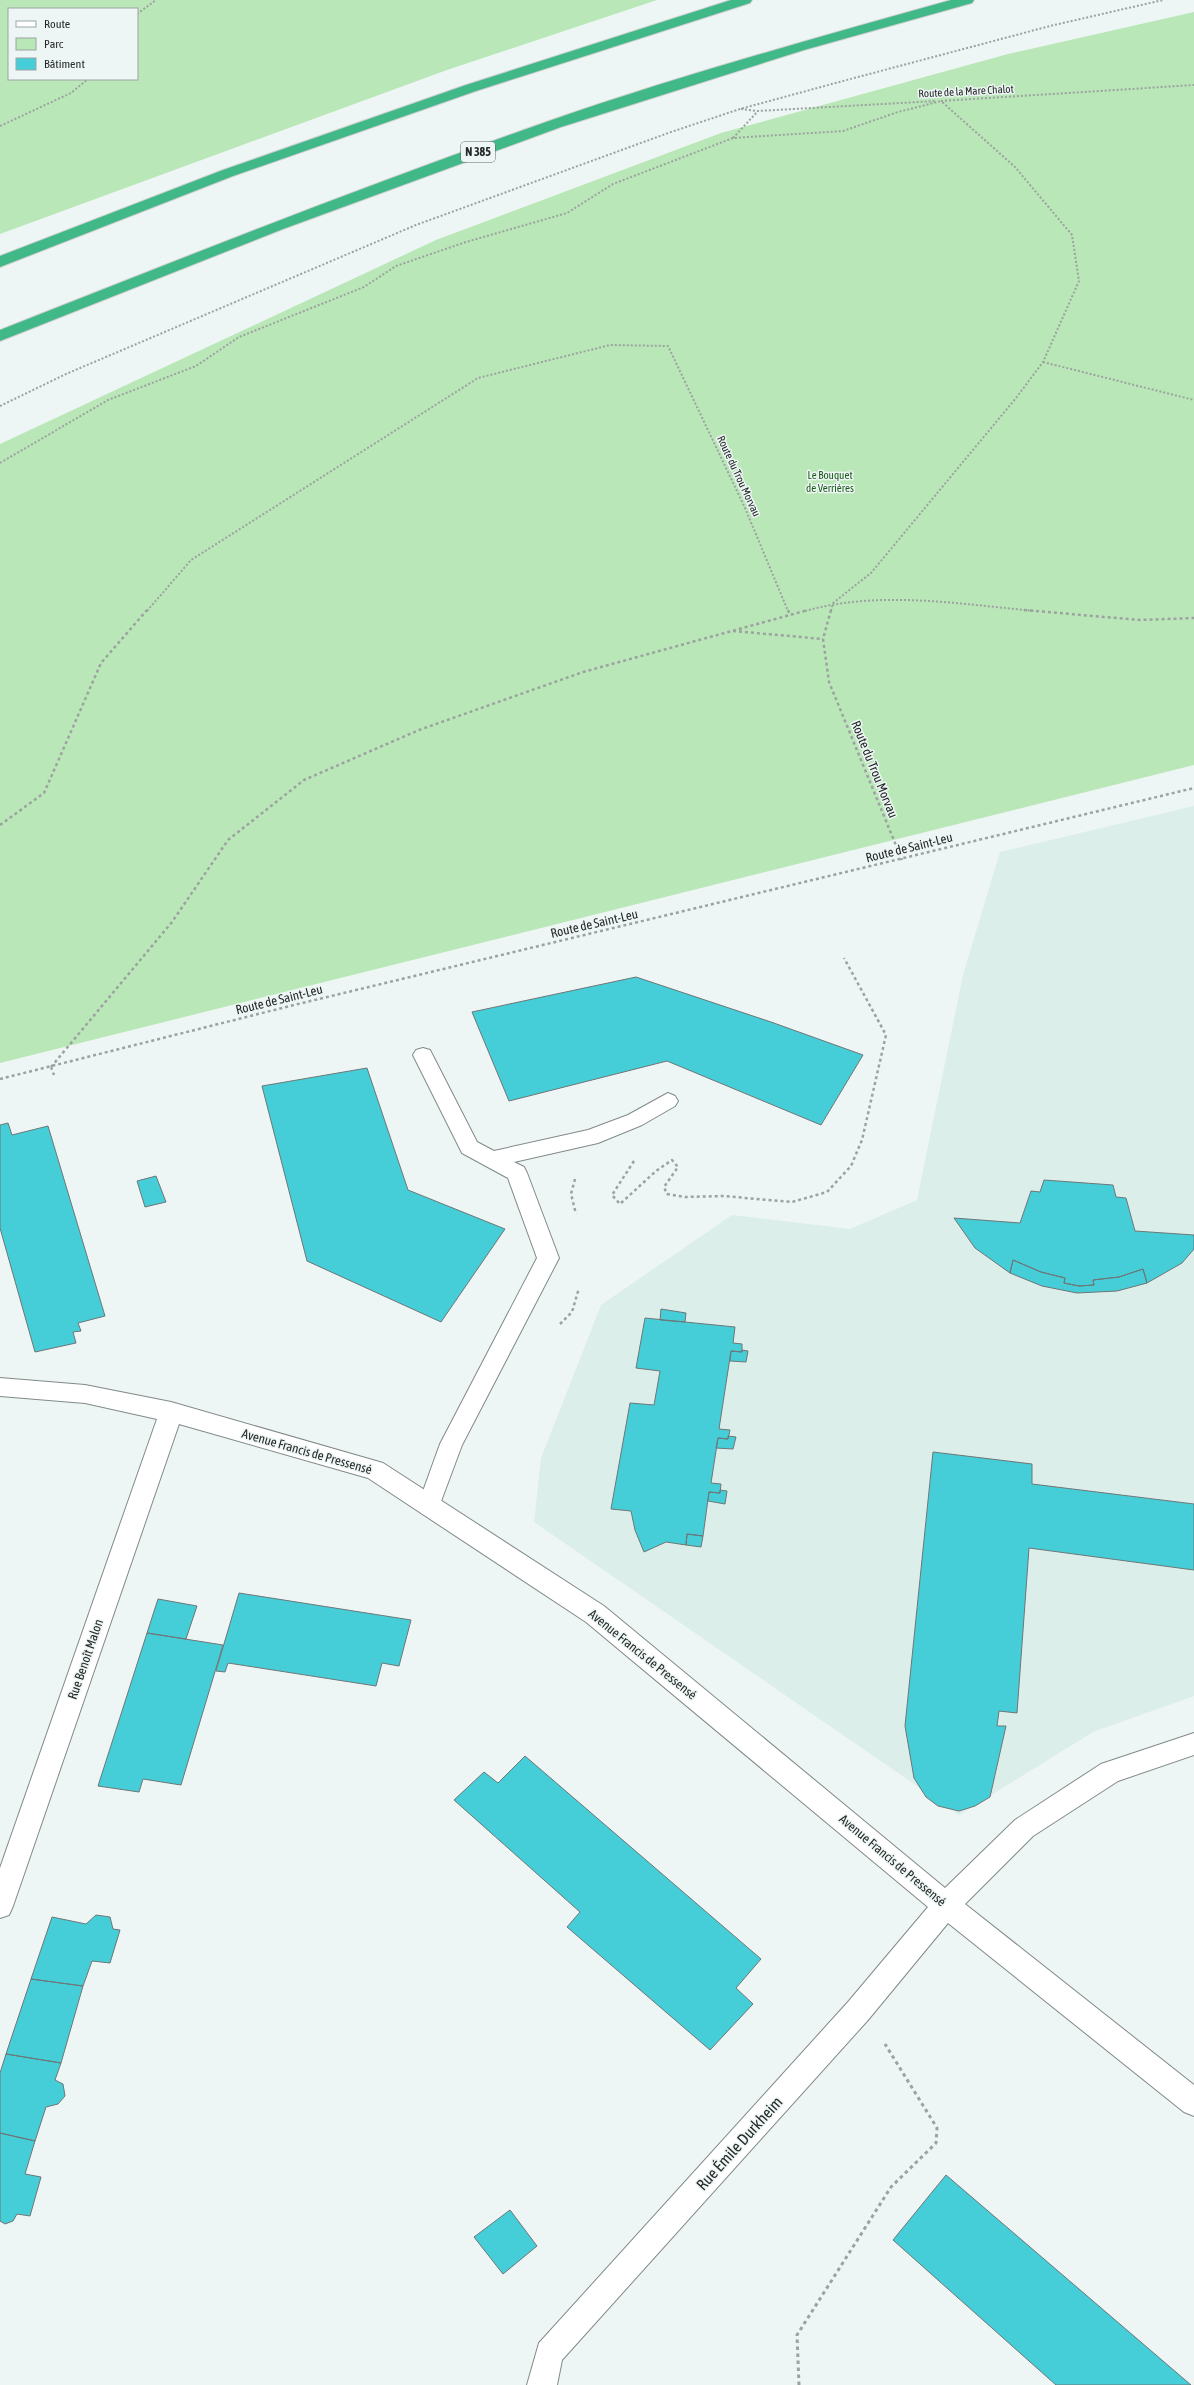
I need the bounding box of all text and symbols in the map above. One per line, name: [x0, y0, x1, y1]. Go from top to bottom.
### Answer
legend: [8, 8, 138, 80]
text: Route: [44, 17, 70, 31]
text: Parc: [44, 37, 64, 51]
text: Bâtiment: [44, 57, 85, 71]
street label: Route de la Mare Chalot: [918, 83, 1014, 99]
road number: N 385: [461, 142, 495, 162]
street label: Route du Trou Morvau: [715, 434, 763, 518]
park label: Le Bouquet de Verrières: [806, 469, 854, 494]
street label: Route du Trou Morvau: [848, 718, 901, 820]
street label: Route de Saint-Leu: [864, 829, 954, 866]
street label: Route de Saint-Leu: [549, 906, 639, 941]
street label: Route de Saint-Leu: [234, 981, 324, 1018]
street label: Avenue Francis de Pressensé: [240, 1426, 374, 1477]
street label: Avenue Francis de Pressensé: [586, 1606, 700, 1703]
street label: Rue Benoît Malon: [65, 1617, 106, 1701]
street label: Avenue Francis de Pressensé: [836, 1811, 949, 1909]
street label: Rue Émile Durkheim: [692, 2093, 786, 2193]

